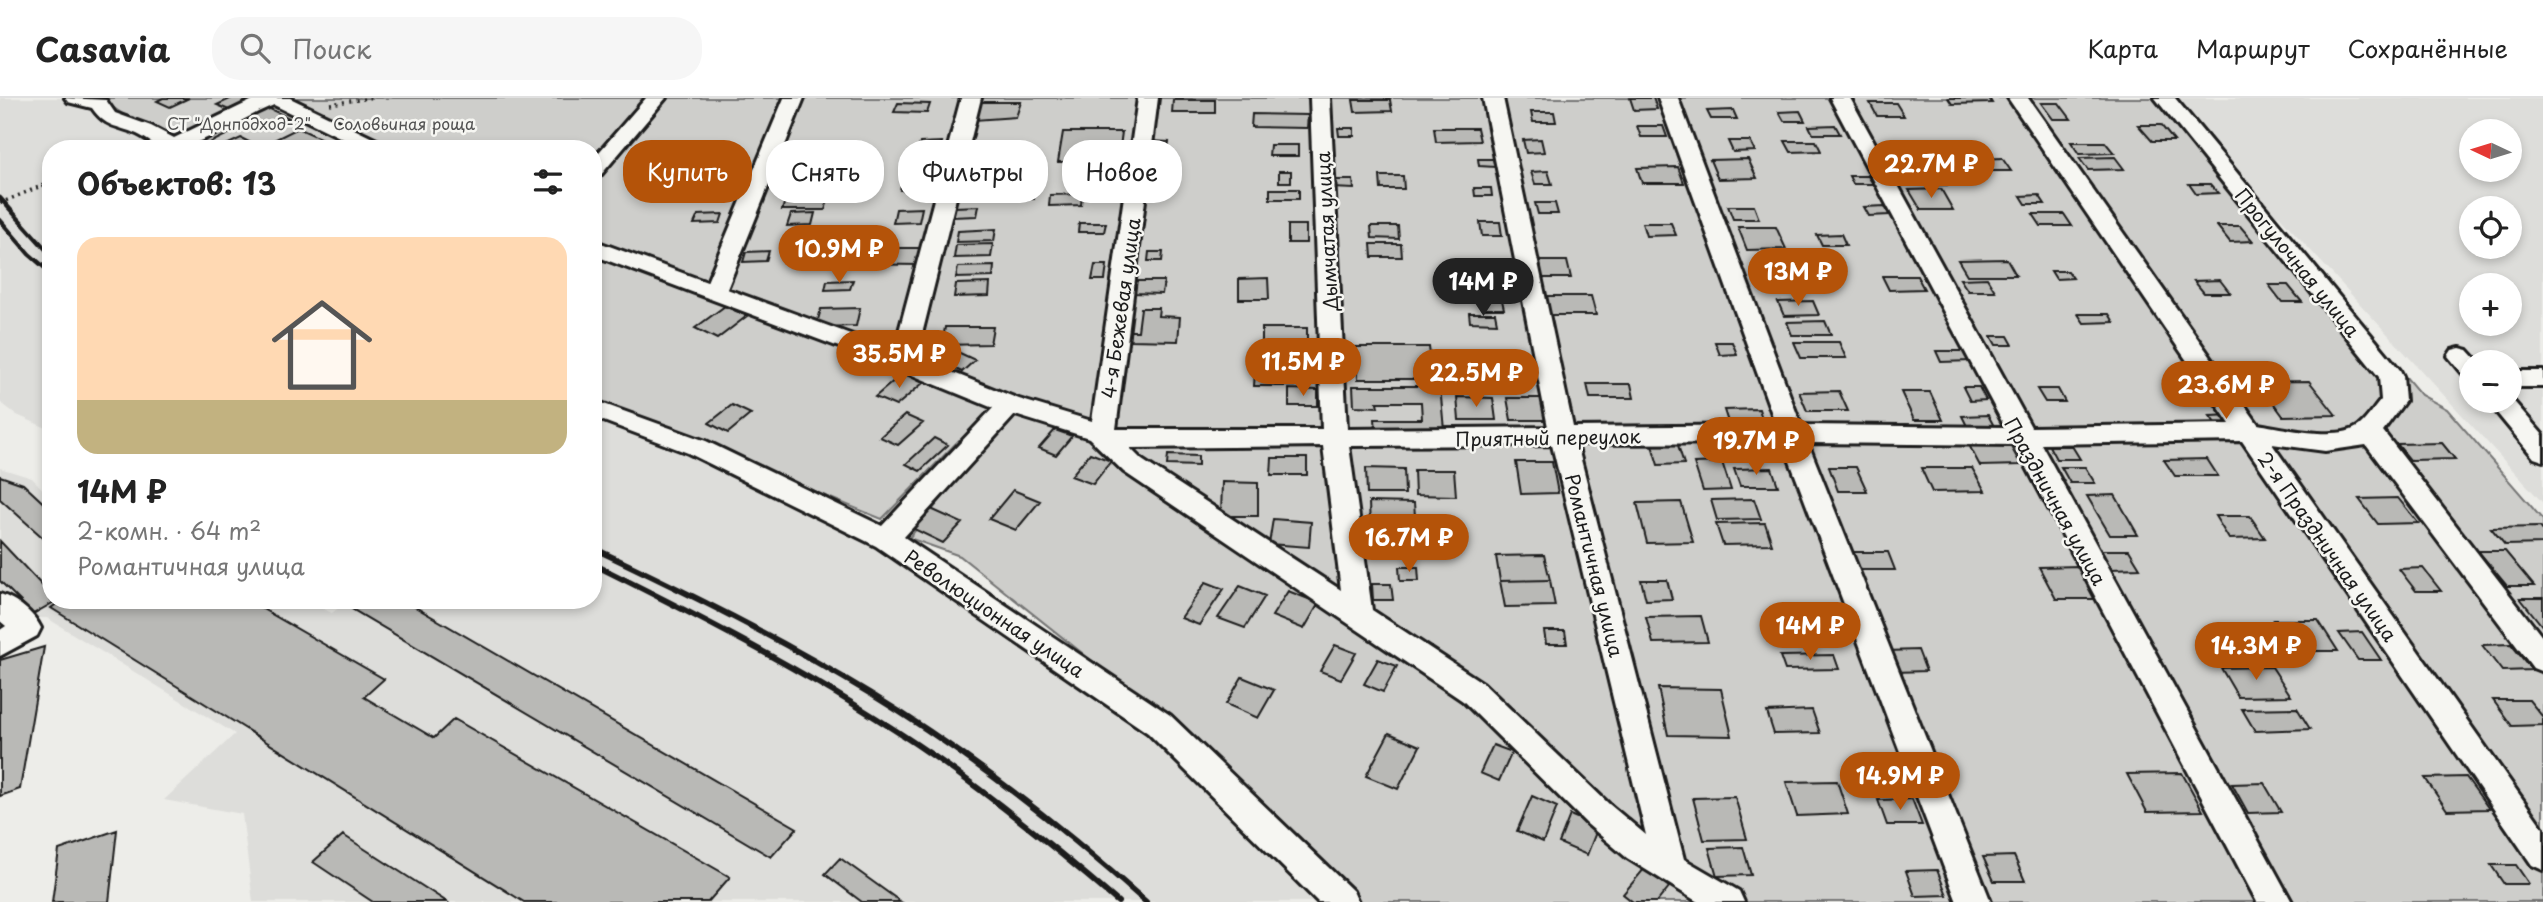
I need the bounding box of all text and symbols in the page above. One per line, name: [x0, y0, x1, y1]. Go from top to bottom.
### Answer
search box: [212, 17, 702, 80]
text: Casavia: [35, 23, 170, 73]
icon: search: [236, 29, 274, 67]
text: Поиск: [292, 29, 371, 68]
text: Карта: [2087, 30, 2158, 66]
text: Маршрут: [2196, 30, 2310, 66]
text: Сохранённые: [2348, 30, 2508, 66]
park label: СТ "Донподход-2": [167, 111, 311, 135]
park label: Соловьиная роща: [333, 111, 475, 135]
north arrow: [2459, 119, 2522, 182]
map controls: [2459, 119, 2522, 413]
chip: Купить: [623, 140, 752, 203]
chip: Снять: [766, 140, 884, 203]
chip: Фильтры: [898, 140, 1048, 203]
chip: Новое: [1062, 140, 1182, 203]
pin: 22.7M ₽: [1866, 140, 1996, 200]
text: 22.7M ₽: [1884, 145, 1978, 180]
street label: Дымчатая улица: [1308, 151, 1344, 312]
text: Объектов: 13: [77, 160, 276, 205]
icon: filters: [529, 163, 567, 201]
street label: Прогулочная улица: [2229, 182, 2367, 343]
button: locate: [2459, 196, 2522, 259]
street label: 4-я Бежевая улица: [1093, 216, 1147, 400]
pin: 10.9M ₽: [774, 226, 904, 285]
text: 10.9M ₽: [795, 230, 883, 265]
pin: 13M ₽: [1749, 248, 1847, 308]
text: 13M ₽: [1764, 253, 1832, 288]
pin: 14M ₽: [1434, 258, 1532, 318]
text: 14M ₽: [1449, 263, 1517, 298]
button: +: [2459, 273, 2522, 336]
icon: home: [259, 282, 385, 408]
pin: 35.5M ₽: [834, 330, 964, 390]
text: 35.5M ₽: [852, 335, 946, 370]
pin: 11.5M ₽: [1238, 338, 1368, 398]
text: 11.5M ₽: [1261, 343, 1345, 378]
pin: 22.5M ₽: [1411, 350, 1541, 409]
button: −: [2459, 350, 2522, 413]
text: 22.5M ₽: [1429, 354, 1523, 389]
pin: 23.6M ₽: [2161, 362, 2291, 421]
text: 23.6M ₽: [2177, 366, 2275, 401]
street label: Праздничная улица: [1998, 412, 2114, 590]
pin: 19.7M ₽: [1691, 418, 1821, 477]
street label: Приятный переулок: [1455, 421, 1642, 453]
text: 19.7M ₽: [1713, 422, 1799, 457]
street label: 2-я Праздничная улица: [2252, 445, 2404, 647]
text: 14M ₽: [77, 468, 167, 513]
street label: Романтичная улица: [1559, 470, 1631, 660]
text: 2-комн. · 64 m²: [77, 513, 261, 548]
pin: 16.7M ₽: [1344, 514, 1474, 574]
text: 16.7M ₽: [1365, 519, 1453, 554]
street label: Революционная улица: [899, 542, 1091, 684]
text: Романтичная улица: [77, 548, 305, 583]
pin: 14M ₽: [1761, 602, 1859, 662]
text: 14M ₽: [1776, 607, 1844, 642]
pin: 14.3M ₽: [2191, 622, 2321, 682]
text: 14.3M ₽: [2211, 627, 2301, 662]
pin: 14.9M ₽: [1835, 752, 1965, 812]
text: 14.9M ₽: [1856, 757, 1944, 792]

